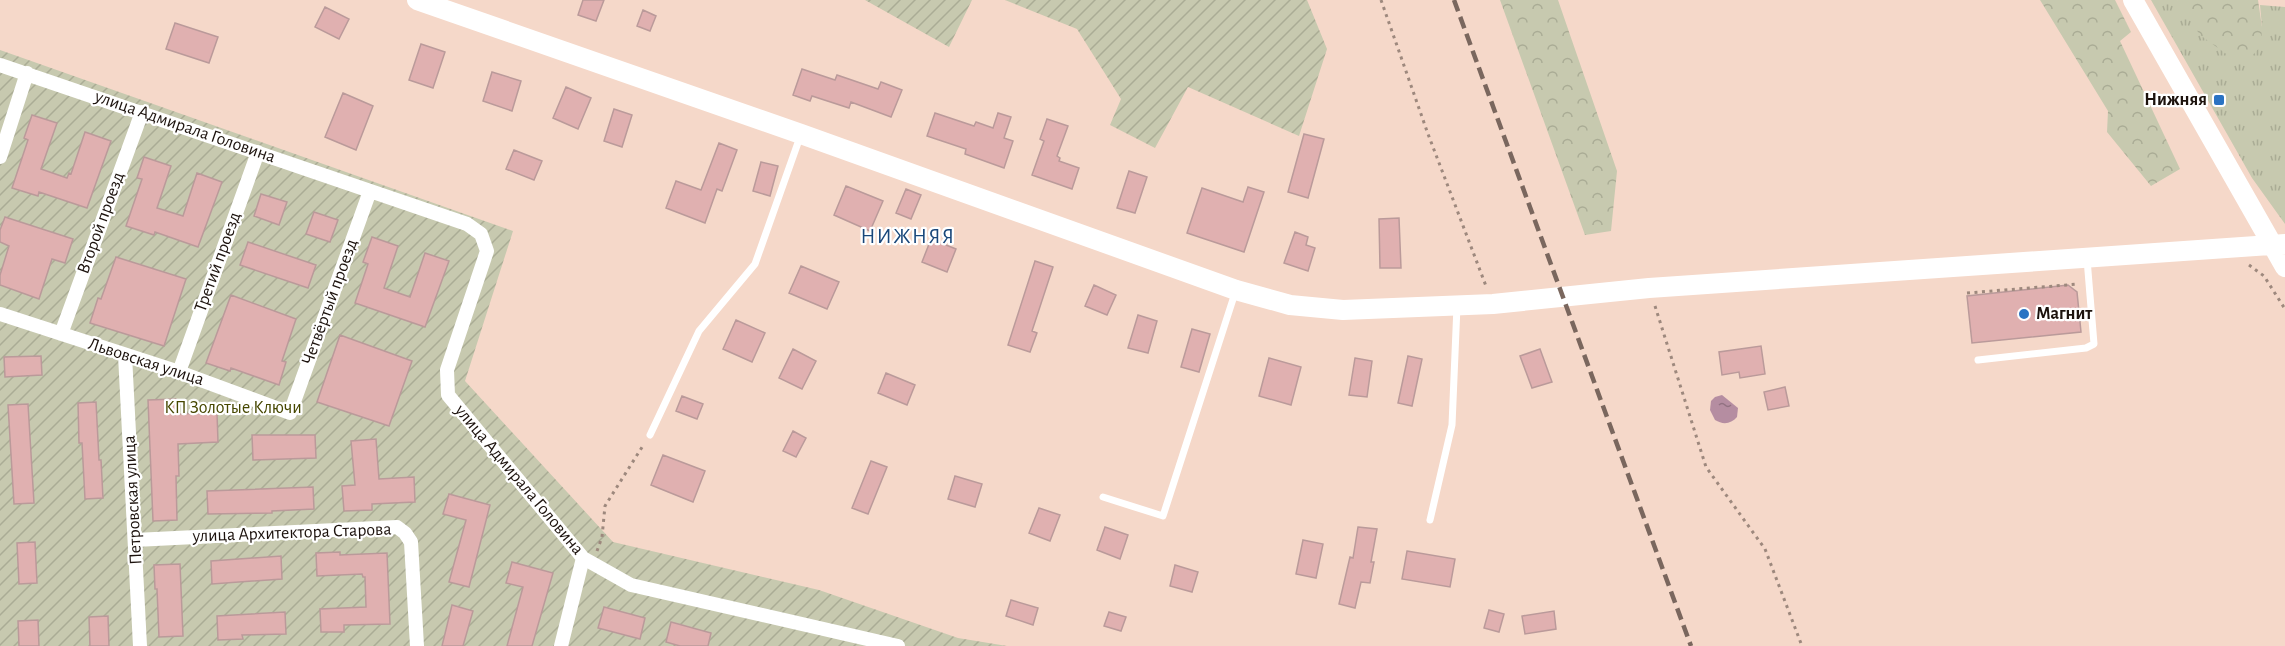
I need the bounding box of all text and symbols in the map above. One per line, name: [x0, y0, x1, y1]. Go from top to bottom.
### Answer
street label: улица Адмирала Головина: [91, 87, 278, 166]
place label: Нижняя: [2144, 91, 2207, 109]
marker: Нижняя: [2212, 93, 2226, 107]
street label: Второй проезд: [74, 170, 128, 276]
street label: Третий проезд: [192, 210, 244, 314]
district label: НИЖНЯЯ: [860, 226, 956, 247]
street label: Четвёртый проезд: [299, 237, 361, 367]
place label: Магнит: [2036, 305, 2093, 323]
marker: Магнит: [2017, 307, 2031, 321]
street label: Львовская улица: [86, 335, 206, 389]
park label: КП Золотые Ключи: [164, 399, 302, 417]
street label: улица Адмирала Головина: [451, 401, 587, 558]
street label: Петровская улица: [121, 435, 145, 565]
street label: улица Архитектора Старова: [191, 521, 392, 546]

